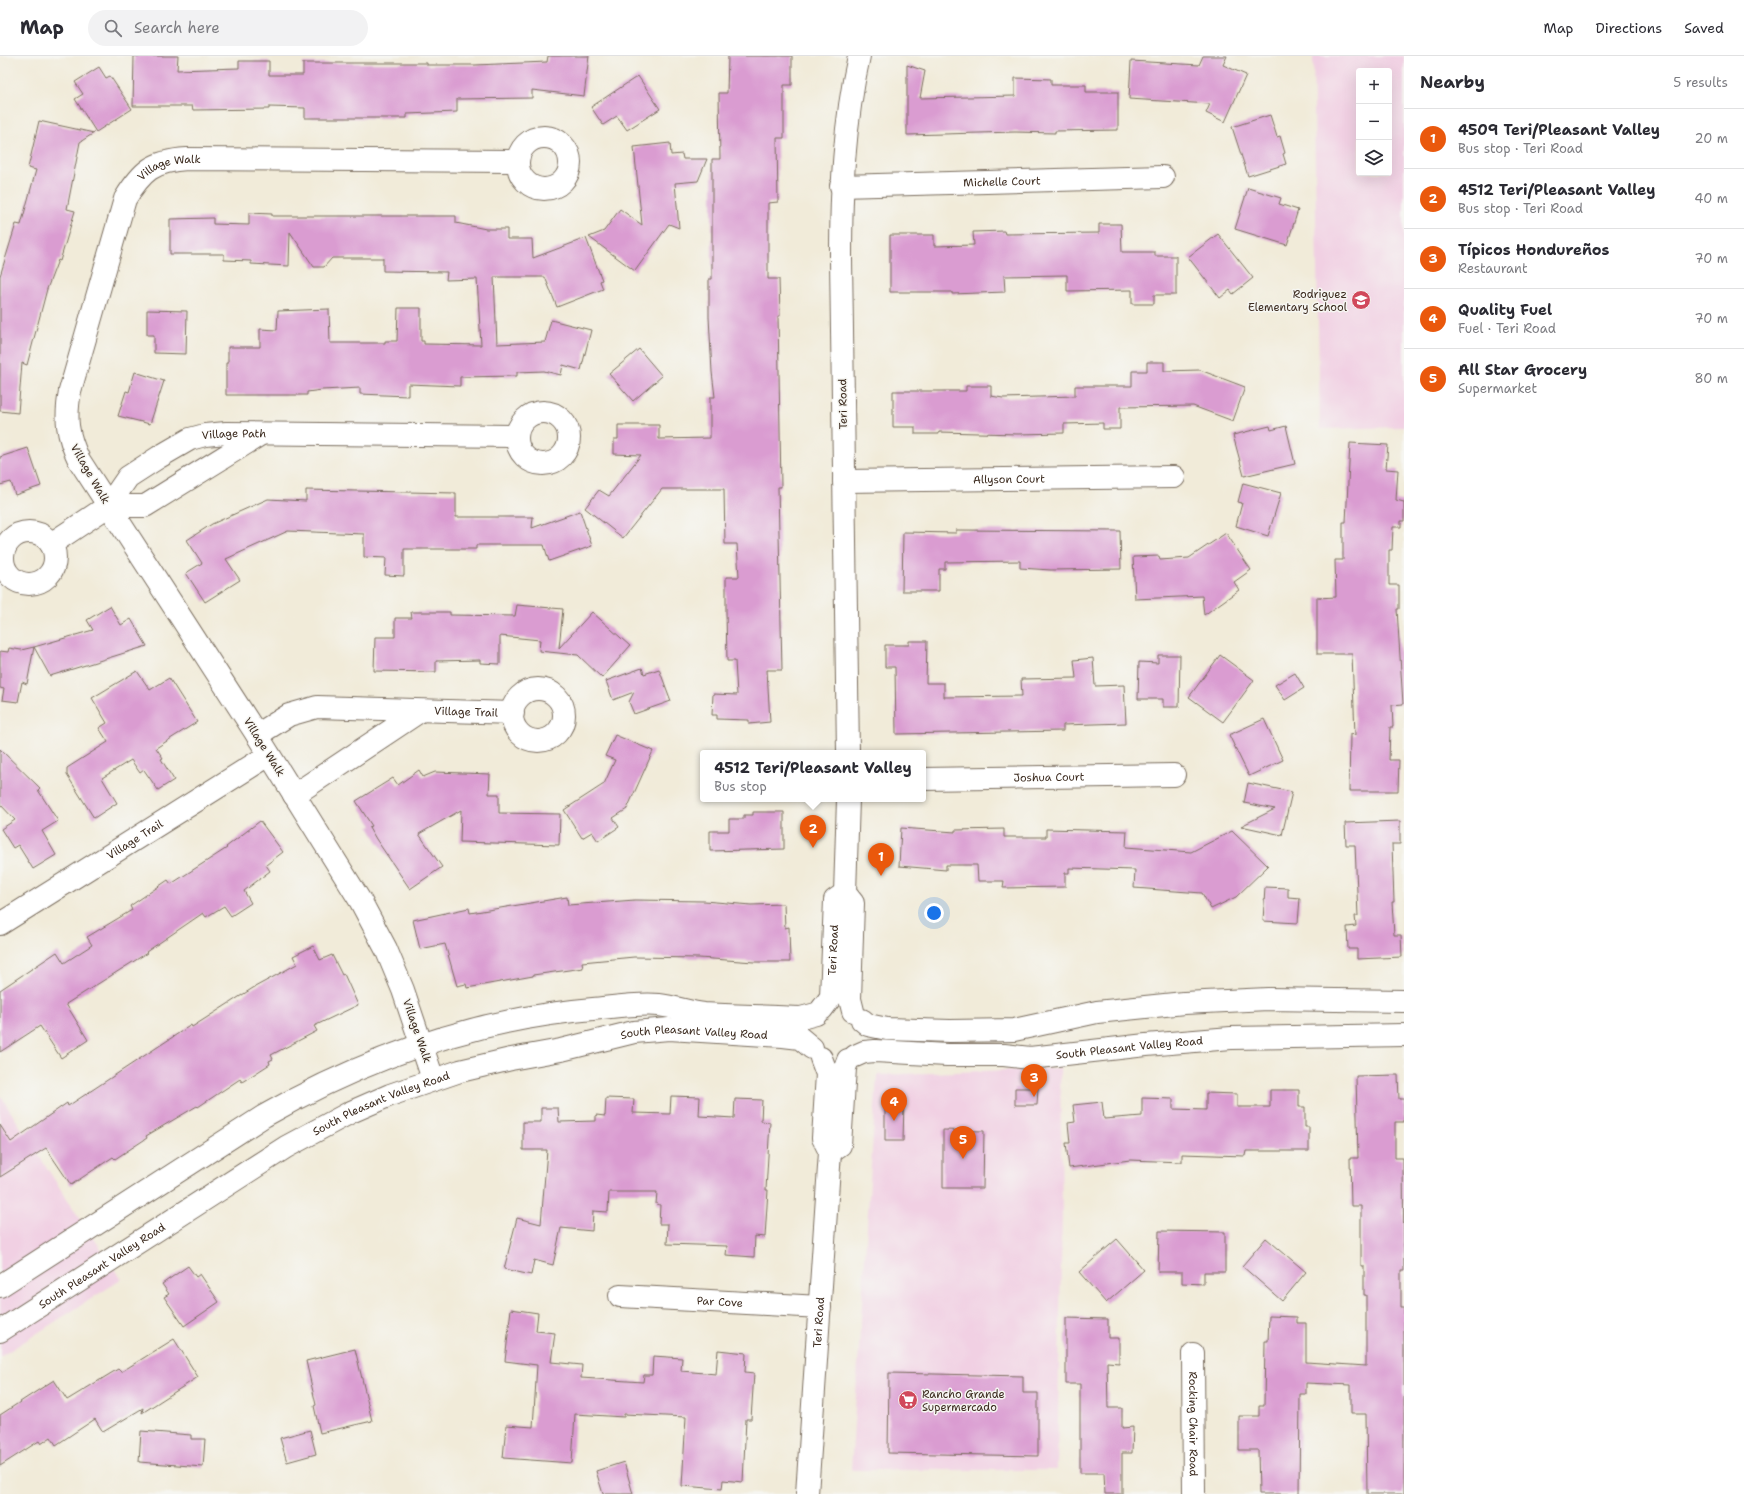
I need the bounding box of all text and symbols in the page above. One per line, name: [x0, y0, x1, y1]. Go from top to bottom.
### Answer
search box: [88, 10, 368, 46]
text: Map: [20, 15, 64, 40]
icon: search: [102, 17, 124, 39]
text: Search here: [134, 18, 220, 38]
text: Map: [1544, 19, 1574, 37]
text: Directions: [1596, 19, 1662, 37]
text: Saved: [1684, 19, 1724, 37]
map controls: [1356, 68, 1392, 176]
button: +: [1356, 68, 1392, 104]
text: Nearby: [1420, 71, 1485, 93]
text: 5 results: [1673, 74, 1728, 91]
button: −: [1356, 104, 1392, 140]
text: 4509 Teri/Pleasant Valley: [1458, 120, 1660, 140]
text: 1: [1430, 130, 1436, 147]
text: 20 m: [1695, 130, 1728, 147]
button: layers: [1356, 140, 1392, 176]
text: Bus stop · Teri Road: [1458, 140, 1583, 157]
street label: Village Walk: [134, 151, 201, 184]
street label: Michelle Court: [963, 173, 1041, 190]
text: 4512 Teri/Pleasant Valley: [1458, 180, 1655, 200]
text: 2: [1428, 190, 1438, 207]
text: 40 m: [1694, 190, 1728, 207]
text: Bus stop · Teri Road: [1458, 200, 1583, 217]
text: Típicos Hondureños: [1458, 240, 1609, 260]
text: 3: [1428, 250, 1438, 267]
text: 70 m: [1694, 250, 1728, 267]
text: Restaurant: [1458, 260, 1528, 277]
place label: Rodriguez Elementary School: [1248, 287, 1348, 315]
school or university icon: Rodriguez Elementary School: [1350, 289, 1372, 311]
text: Quality Fuel: [1458, 300, 1552, 320]
text: 4: [1428, 310, 1438, 327]
text: 70 m: [1694, 310, 1728, 327]
text: Fuel · Teri Road: [1458, 320, 1556, 337]
text: All Star Grocery: [1458, 360, 1587, 380]
text: 5: [1429, 370, 1437, 387]
text: 80 m: [1694, 370, 1728, 387]
street label: Teri Road: [835, 378, 851, 430]
text: Supermarket: [1458, 380, 1537, 397]
street label: Village Path: [201, 425, 266, 443]
street label: Village Walk: [67, 441, 113, 507]
street label: Allyson Court: [973, 471, 1045, 487]
street label: Village Trail: [434, 703, 499, 720]
street label: Village Walk: [240, 715, 288, 779]
popup: [700, 750, 926, 802]
text: 4512 Teri/Pleasant Valley: [714, 758, 912, 778]
street label: Joshua Court: [1013, 769, 1085, 785]
text: Bus stop: [714, 778, 767, 795]
pin: 2: [800, 815, 826, 848]
street label: Village Trail: [104, 816, 166, 863]
pin: 1: [868, 843, 894, 876]
your location: [924, 903, 944, 923]
street label: Teri Road: [824, 924, 841, 976]
street label: Village Walk: [399, 997, 435, 1065]
street label: South Pleasant Valley Road: [619, 1021, 768, 1043]
street label: South Pleasant Valley Road: [1055, 1033, 1203, 1063]
pin: 3: [1021, 1064, 1047, 1097]
street label: South Pleasant Valley Road: [310, 1068, 452, 1139]
pin: 4: [881, 1088, 907, 1121]
pin: 5: [950, 1126, 976, 1159]
street label: South Pleasant Valley Road: [36, 1219, 168, 1312]
street label: Par Cove: [696, 1293, 743, 1310]
street label: Teri Road: [809, 1297, 828, 1348]
street label: Rocking Chair Road: [1186, 1371, 1201, 1477]
place label: Rancho Grande Supermercado: [922, 1387, 1005, 1415]
supermarket icon: Rancho Grande Supermercado: [897, 1389, 919, 1411]

